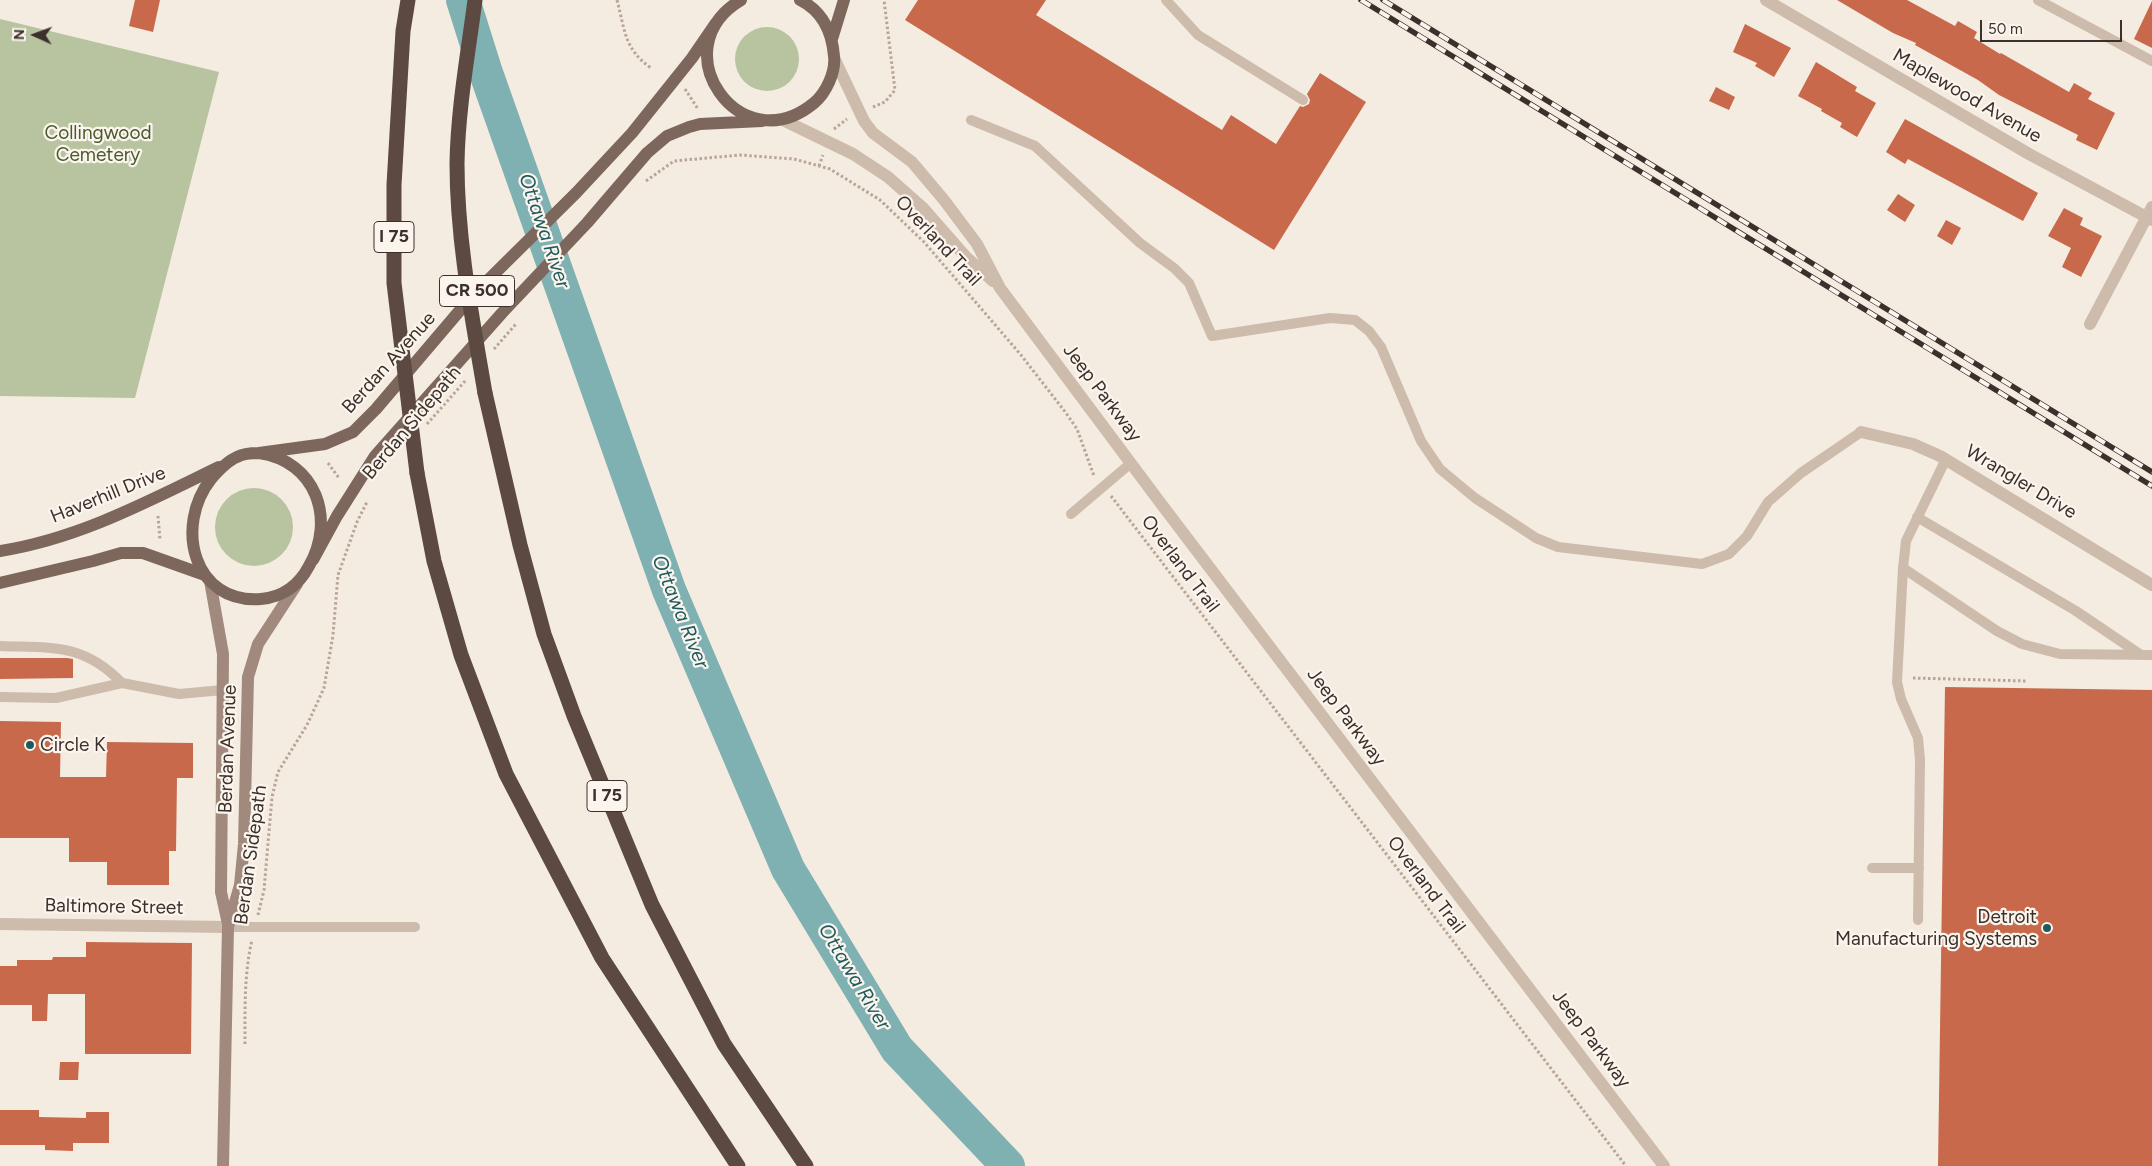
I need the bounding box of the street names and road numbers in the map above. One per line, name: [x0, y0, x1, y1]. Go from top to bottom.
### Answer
street label: Maplewood Avenue: [1889, 44, 2045, 148]
street label: Overland Trail: [890, 191, 986, 291]
road number: I 75: [374, 222, 414, 252]
road number: CR 500: [440, 276, 514, 306]
street label: Berdan Avenue: [337, 308, 441, 418]
street label: Jeep Parkway: [1058, 339, 1146, 447]
street label: Berdan Sidepath: [358, 362, 466, 484]
street label: Wrangler Drive: [1961, 440, 2081, 524]
street label: Haverhill Drive: [47, 462, 169, 528]
street label: Overland Trail: [1136, 511, 1224, 617]
street label: Jeep Parkway: [1302, 663, 1390, 771]
street label: Berdan Avenue: [214, 684, 242, 814]
road number: I 75: [587, 780, 627, 811]
street label: Berdan Sidepath: [230, 784, 272, 926]
street label: Overland Trail: [1382, 832, 1470, 938]
street label: Baltimore Street: [44, 894, 184, 920]
street label: Jeep Parkway: [1547, 985, 1635, 1093]

